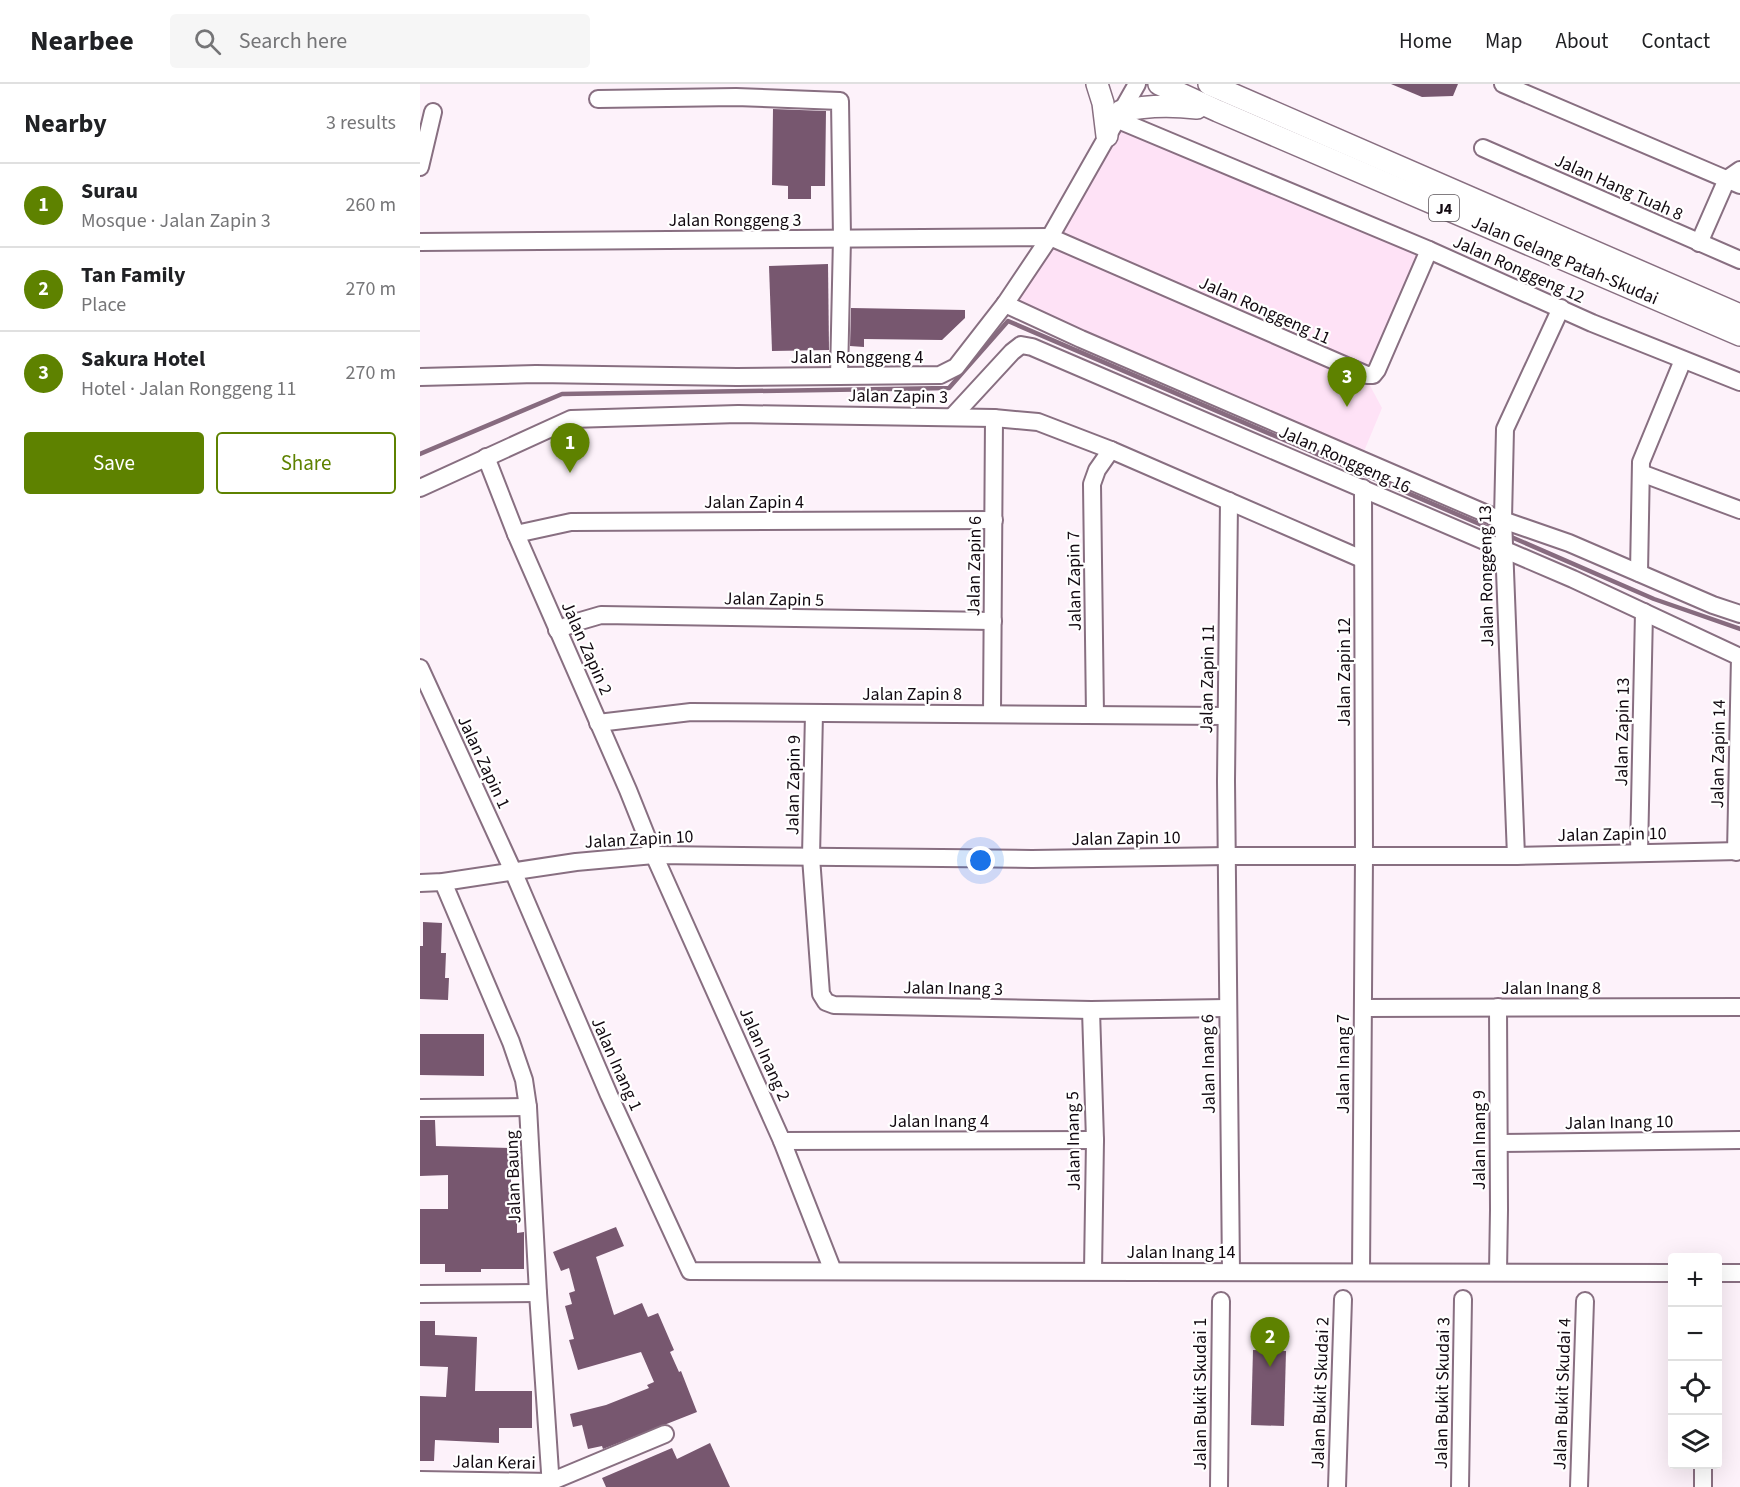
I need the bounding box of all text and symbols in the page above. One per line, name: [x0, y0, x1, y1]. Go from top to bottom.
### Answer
search box: [170, 14, 590, 68]
text: Nearbee: [30, 21, 134, 61]
icon: search: [191, 25, 224, 58]
text: Search here: [239, 25, 347, 57]
text: Home: [1399, 26, 1452, 56]
text: Map: [1485, 26, 1523, 56]
text: About: [1556, 26, 1608, 56]
text: Contact: [1641, 26, 1710, 56]
text: Nearby: [24, 105, 107, 142]
text: 3 results: [326, 109, 396, 137]
street label: Jalan Hang Tuah 8: [1551, 148, 1687, 227]
text: Surau: [81, 175, 138, 207]
text: 1: [38, 191, 49, 219]
text: 260 m: [346, 191, 396, 219]
road number: J4: [1429, 195, 1459, 221]
text: Mosque · Jalan Zapin 3: [81, 207, 271, 235]
street label: Jalan Ronggeng 3: [669, 208, 801, 233]
street label: Jalan Gelang Patah-Skudai: [1468, 210, 1662, 311]
street label: Jalan Ronggeng 12: [1449, 229, 1589, 310]
text: Tan Family: [81, 259, 185, 291]
street label: Jalan Ronggeng 11: [1195, 270, 1335, 351]
text: 2: [38, 275, 49, 303]
text: 270 m: [346, 275, 396, 303]
text: Place: [81, 291, 126, 319]
text: Sakura Hotel: [81, 343, 205, 375]
street label: Jalan Ronggeng 4: [791, 345, 923, 370]
pin: 3: [1328, 358, 1366, 407]
text: 3: [38, 359, 49, 387]
text: 270 m: [346, 359, 396, 387]
text: Hotel · Jalan Ronggeng 11: [81, 375, 296, 403]
street label: Jalan Zapin 3: [848, 383, 948, 410]
street label: Jalan Ronggeng 16: [1275, 419, 1415, 500]
pin: 1: [550, 424, 590, 473]
button: Save: [24, 432, 204, 494]
button: Share: [216, 432, 396, 494]
street label: Jalan Zapin 4: [704, 490, 804, 515]
street label: Jalan Ronggeng 13: [1473, 505, 1500, 647]
street label: Jalan Zapin 6: [961, 516, 988, 616]
street label: Jalan Zapin 7: [1061, 531, 1088, 631]
street label: Jalan Zapin 5: [724, 586, 824, 613]
street label: Jalan Zapin 2: [555, 597, 618, 699]
street label: Jalan Zapin 12: [1332, 617, 1357, 727]
street label: Jalan Zapin 11: [1194, 624, 1221, 734]
street label: Jalan Zapin 13: [1609, 677, 1636, 787]
street label: Jalan Zapin 8: [862, 682, 962, 707]
street label: Jalan Zapin 14: [1705, 699, 1732, 809]
street label: Jalan Zapin 1: [451, 712, 516, 813]
street label: Jalan Zapin 9: [780, 735, 807, 835]
street label: Jalan Zapin 10: [1557, 821, 1667, 848]
street label: Jalan Zapin 10: [584, 824, 694, 855]
street label: Jalan Zapin 10: [1071, 825, 1181, 852]
your location: [966, 846, 995, 875]
street label: Jalan Inang 3: [903, 975, 1003, 1002]
street label: Jalan Inang 8: [1501, 976, 1601, 1001]
street label: Jalan Inang 2: [733, 1003, 796, 1105]
street label: Jalan Inang 1: [585, 1013, 648, 1115]
street label: Jalan Inang 6: [1195, 1014, 1222, 1114]
street label: Jalan Inang 7: [1331, 1014, 1356, 1114]
street label: Jalan Inang 9: [1467, 1090, 1492, 1190]
street label: Jalan Inang 5: [1060, 1091, 1087, 1191]
street label: Jalan Inang 4: [889, 1109, 989, 1134]
street label: Jalan Inang 10: [1564, 1109, 1674, 1136]
street label: Jalan Baung: [499, 1130, 528, 1224]
street label: Jalan Inang 14: [1127, 1240, 1235, 1265]
map controls: [1668, 1253, 1722, 1469]
button: +: [1668, 1253, 1722, 1307]
button: −: [1668, 1307, 1722, 1361]
street label: Jalan Bukit Skudai 2: [1305, 1316, 1336, 1470]
street label: Jalan Bukit Skudai 3: [1429, 1317, 1456, 1469]
street label: Jalan Bukit Skudai 4: [1547, 1317, 1578, 1471]
street label: Jalan Bukit Skudai 1: [1188, 1318, 1213, 1470]
pin: 2: [1250, 1318, 1290, 1367]
button: locate: [1668, 1361, 1722, 1415]
button: layers: [1668, 1415, 1722, 1469]
street label: Jalan Kerai: [452, 1449, 536, 1476]

